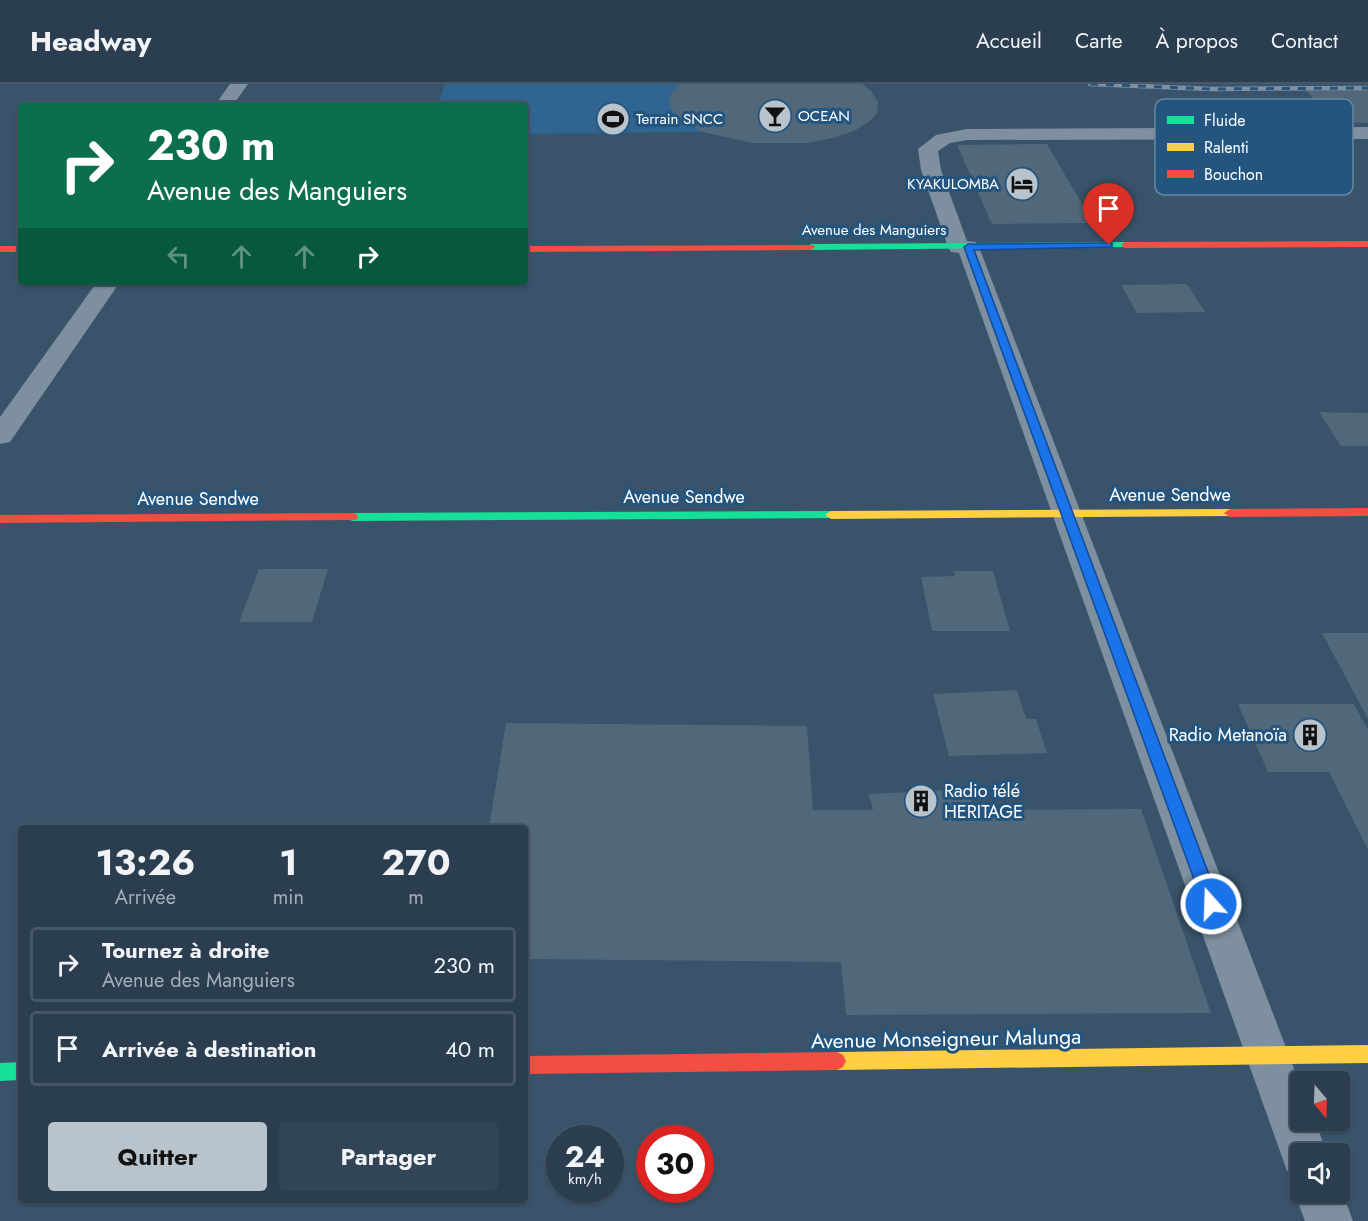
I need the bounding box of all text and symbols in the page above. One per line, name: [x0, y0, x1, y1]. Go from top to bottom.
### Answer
text: Headway: [30, 21, 151, 62]
text: Accueil: [976, 26, 1042, 56]
text: Carte: [1075, 26, 1123, 56]
text: À propos: [1156, 26, 1238, 56]
text: Contact: [1271, 26, 1338, 56]
bar icon: OCEAN: [757, 98, 793, 134]
legend: [1155, 99, 1353, 195]
sports icon: Terrain SNCC: [595, 101, 631, 137]
place label: OCEAN: [798, 105, 850, 127]
place label: Terrain SNCC: [636, 108, 723, 130]
text: Fluide: [1204, 109, 1246, 132]
text: 230 m: [147, 115, 275, 176]
icon: right: [48, 126, 126, 204]
text: Ralenti: [1204, 136, 1249, 159]
text: Bouchon: [1204, 163, 1263, 186]
hotel icon: KYAKULOMBA: [1004, 166, 1040, 202]
text: Avenue des Manguiers: [147, 171, 407, 210]
place label: KYAKULOMBA: [907, 173, 999, 195]
pin: [1083, 183, 1134, 245]
icon: arrive: [1092, 192, 1125, 225]
street label: Avenue des Manguiers: [802, 219, 946, 241]
icon: left: [162, 240, 195, 273]
icon: ahead: [225, 240, 258, 273]
icon: ahead: [288, 240, 321, 273]
icon: right: [351, 240, 384, 273]
street label: Avenue Sendwe: [1109, 482, 1231, 508]
street label: Avenue Sendwe: [623, 484, 745, 510]
street label: Avenue Sendwe: [137, 486, 259, 512]
building icon: Radio Metanoïa: [1292, 717, 1328, 753]
place label: Radio Metanoïa: [1169, 722, 1287, 748]
place label: Radio télé HERITAGE: [944, 778, 1023, 825]
building icon: Radio télé HERITAGE: [903, 783, 939, 819]
text: 13:26: [95, 836, 195, 888]
text: 1: [279, 836, 298, 888]
text: 270: [381, 836, 451, 888]
position arrow: [1179, 872, 1243, 936]
text: Arrivée: [115, 883, 176, 912]
text: min: [273, 883, 304, 912]
text: m: [408, 883, 424, 912]
text: Tournez à droite: [102, 934, 269, 966]
icon: right: [51, 948, 84, 981]
text: 230 m: [434, 949, 495, 981]
text: Avenue des Manguiers: [102, 966, 295, 995]
street label: Avenue Monseigneur Malunga: [811, 1022, 1081, 1056]
icon: arrive: [51, 1032, 84, 1065]
text: Arrivée à destination: [102, 1033, 316, 1065]
text: 40 m: [445, 1033, 495, 1065]
north arrow: [1290, 1071, 1350, 1131]
map controls: [1290, 1071, 1350, 1203]
button: Quitter: [48, 1122, 267, 1191]
button: Partager: [279, 1122, 498, 1191]
speed limit sign: 30: [636, 1125, 714, 1203]
text: 24: [565, 1135, 605, 1178]
button: sound: [1290, 1143, 1350, 1203]
text: km/h: [568, 1168, 602, 1190]

